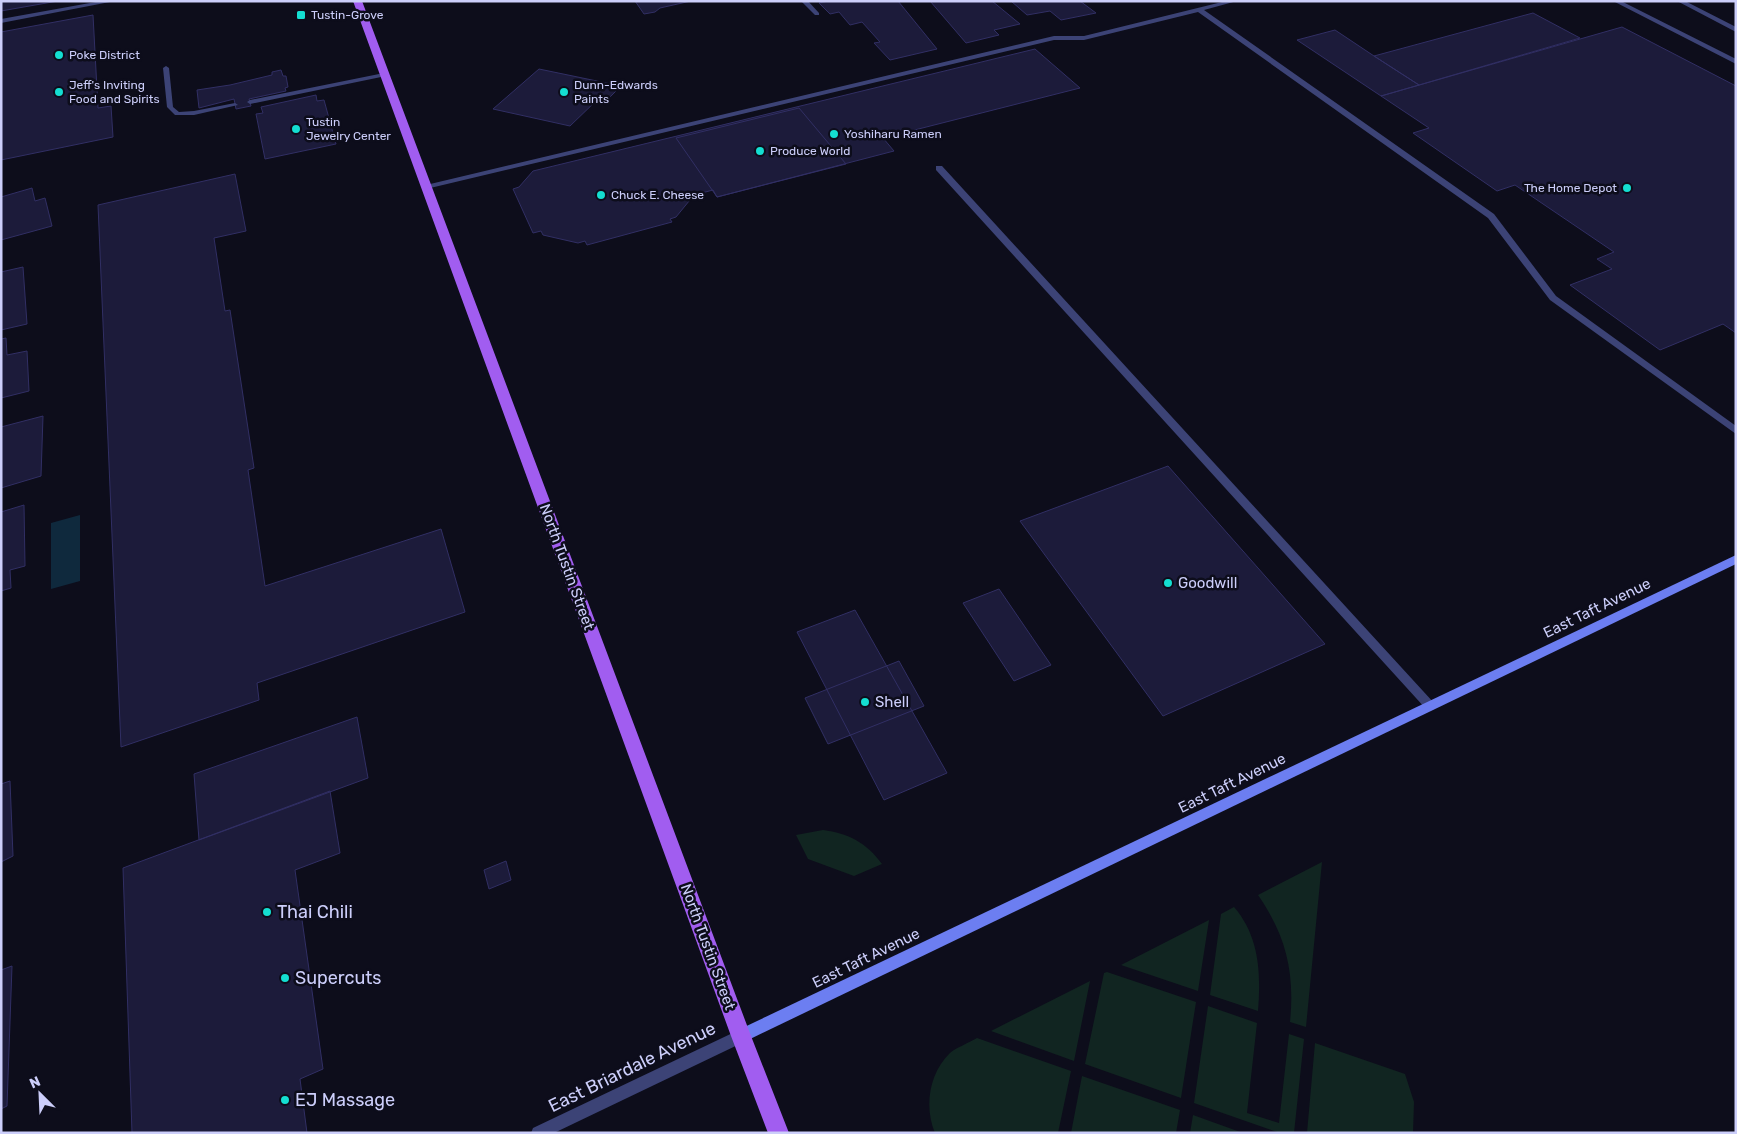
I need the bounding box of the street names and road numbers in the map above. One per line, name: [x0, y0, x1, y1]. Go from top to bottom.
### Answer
street label: North Tustin Street: [536, 502, 598, 633]
street label: East Taft Avenue: [1540, 574, 1654, 642]
street label: East Taft Avenue: [1175, 749, 1289, 817]
street label: North Tustin Street: [677, 882, 739, 1013]
street label: East Taft Avenue: [809, 924, 923, 992]
street label: East Briardale Avenue: [545, 1017, 719, 1117]

